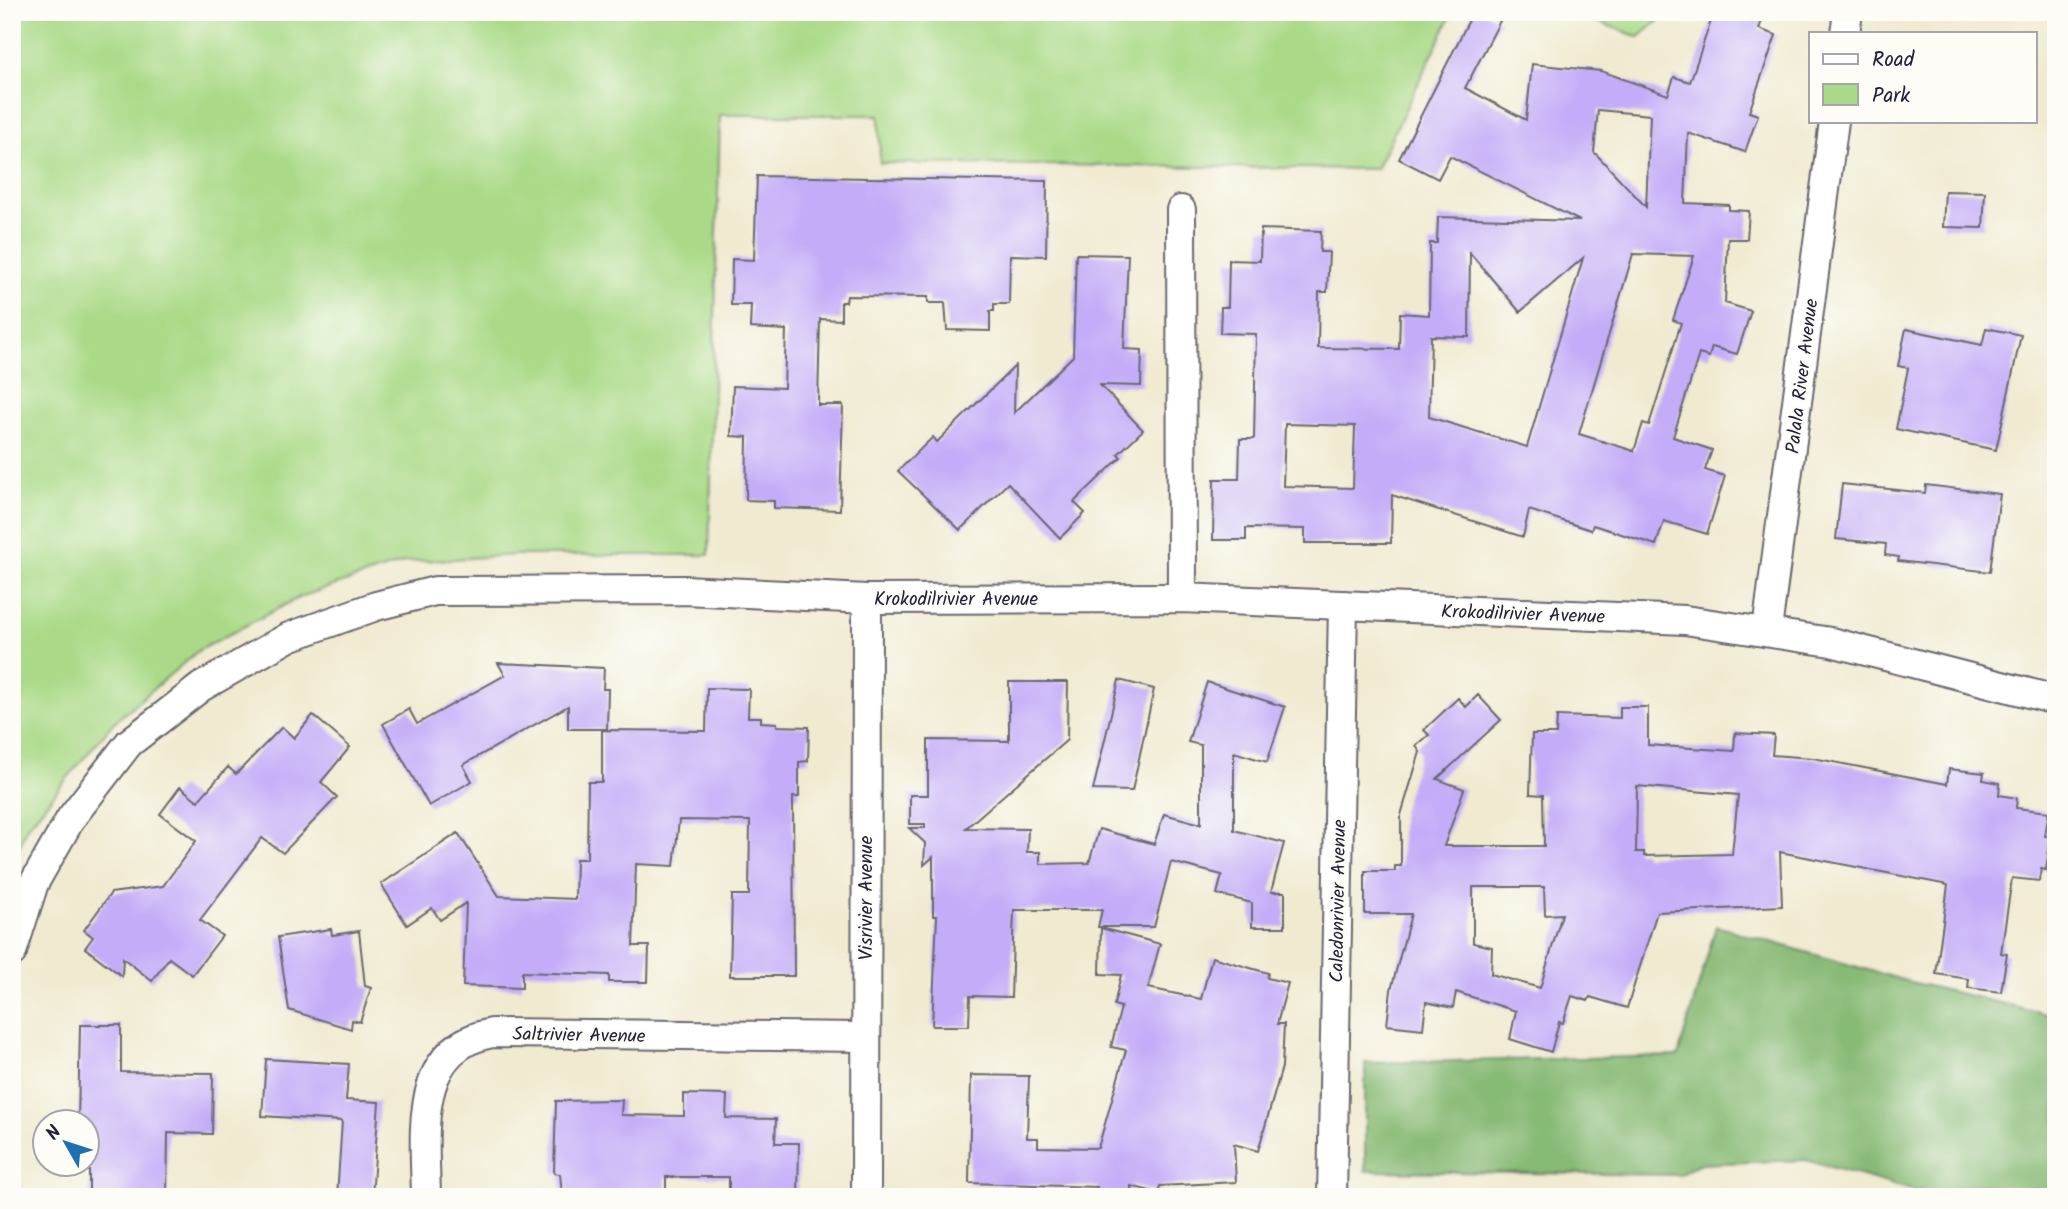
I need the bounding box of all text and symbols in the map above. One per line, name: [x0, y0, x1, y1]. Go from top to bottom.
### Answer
legend: [1809, 32, 2036, 122]
text: Road: [1872, 44, 1915, 77]
text: Park: [1872, 80, 1910, 113]
street label: Palala River Avenue: [1779, 297, 1827, 455]
street label: Krokodilrivier Avenue: [874, 585, 1038, 615]
street label: Krokodilrivier Avenue: [1440, 597, 1606, 633]
street label: Caledonrivier Avenue: [1323, 819, 1355, 983]
street label: Visrivier Avenue: [852, 835, 882, 960]
street label: Saltrivier Avenue: [512, 1020, 646, 1052]
north arrow: [32, 1108, 102, 1178]
text: N: [39, 1119, 70, 1148]

